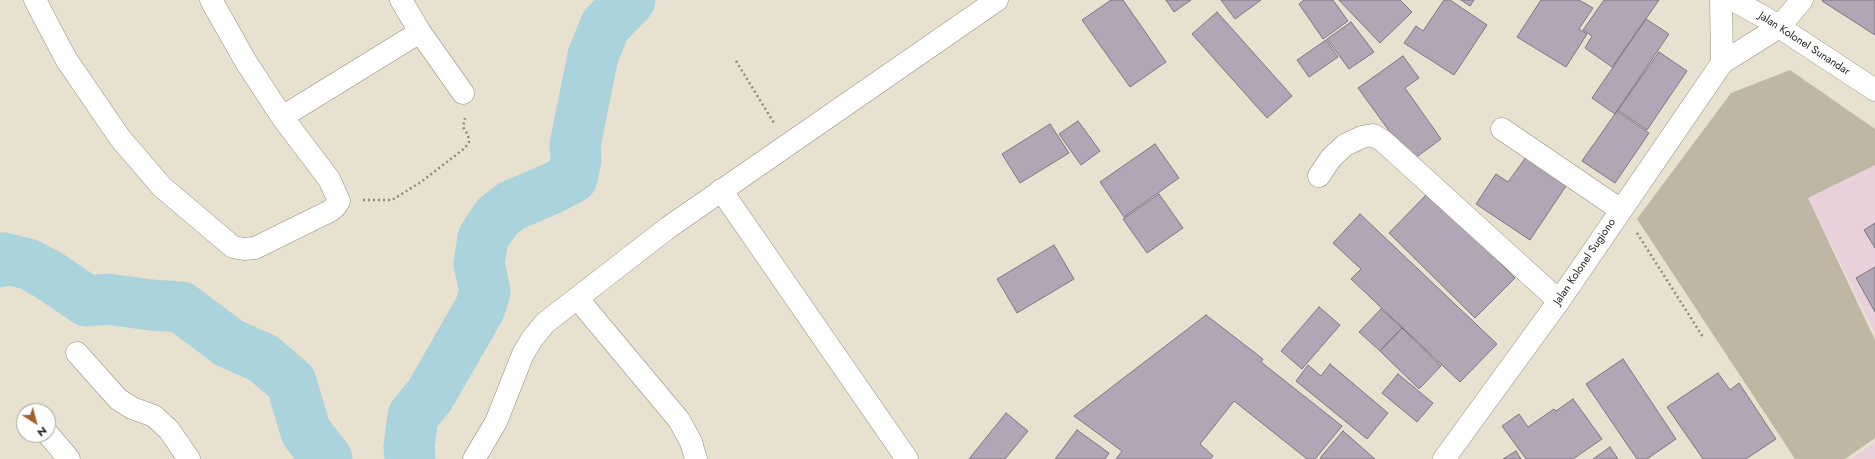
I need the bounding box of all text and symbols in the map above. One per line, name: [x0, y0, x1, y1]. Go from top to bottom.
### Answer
street label: Jalan Kolonel Sunandar: [1756, 9, 1852, 79]
street label: Jalan Kolonel Sugiono: [1551, 216, 1619, 308]
north arrow: [16, 403, 56, 443]
text: N: [34, 423, 51, 441]

